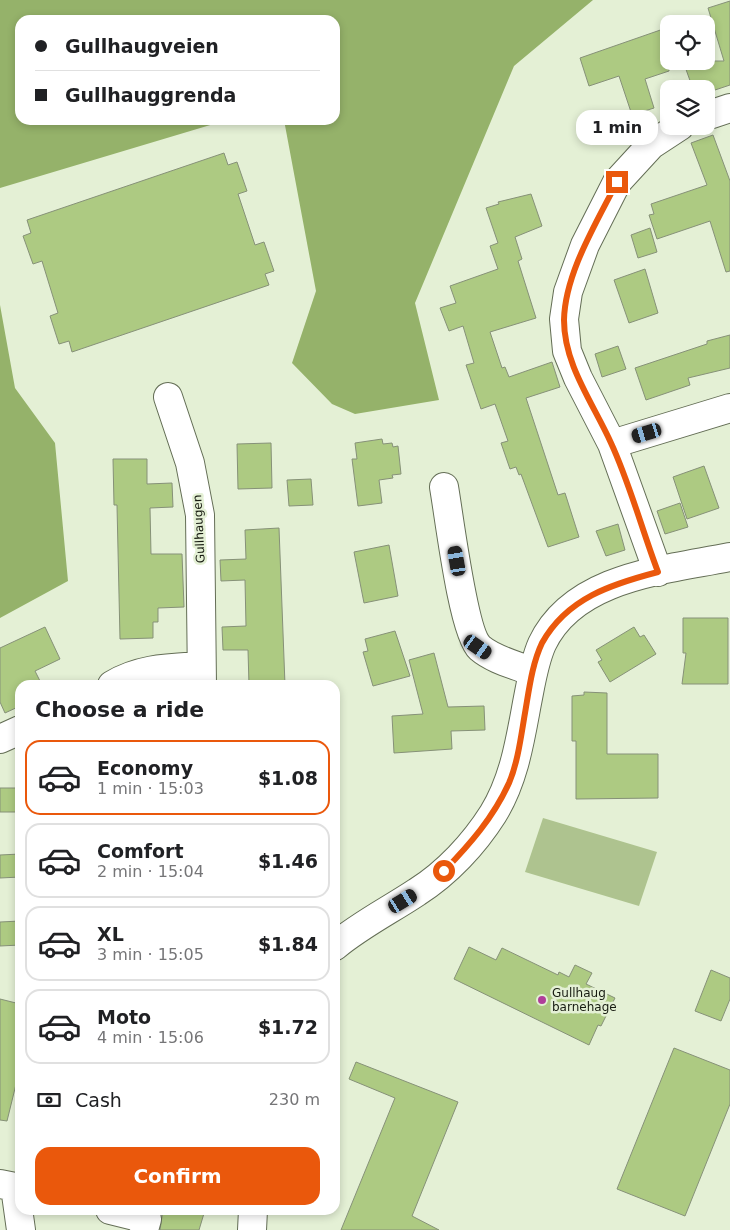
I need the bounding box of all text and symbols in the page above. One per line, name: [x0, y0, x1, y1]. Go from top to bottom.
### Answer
map controls: [660, 15, 715, 135]
button: locate: [660, 15, 715, 70]
text: Gullhaugveien: [65, 35, 219, 57]
button: layers: [660, 80, 715, 135]
text: Gullhauggrenda: [65, 84, 236, 106]
callout: 1 min: [576, 110, 658, 144]
text: 1 min: [592, 118, 642, 137]
route end: [606, 171, 628, 193]
car: [630, 421, 663, 445]
street label: Gullhaugen: [190, 494, 208, 564]
car: [447, 545, 466, 577]
car: [461, 632, 494, 662]
text: Choose a ride: [35, 697, 204, 722]
icon: car: [37, 755, 82, 800]
text: Economy: [97, 757, 193, 779]
text: $1.08: [258, 767, 318, 789]
text: 1 min · 15:03: [97, 779, 204, 798]
icon: car: [37, 838, 82, 883]
text: Comfort: [97, 840, 184, 862]
text: $1.46: [258, 850, 318, 872]
route start: [433, 860, 455, 882]
text: 2 min · 15:04: [97, 862, 204, 881]
car: [386, 887, 419, 915]
icon: car: [37, 921, 82, 966]
text: XL: [97, 923, 124, 945]
text: $1.84: [258, 933, 318, 955]
text: 3 min · 15:05: [97, 945, 204, 964]
place label: Gullhaug barnehage: [552, 986, 617, 1014]
marker: Gullhaug barnehage: [536, 994, 548, 1006]
icon: car: [37, 1004, 82, 1049]
text: Moto: [97, 1006, 151, 1028]
text: $1.72: [258, 1016, 318, 1038]
text: 4 min · 15:06: [97, 1028, 204, 1047]
icon: cash: [35, 1086, 63, 1114]
text: Cash: [75, 1089, 122, 1111]
text: 230 m: [269, 1090, 320, 1109]
button: Confirm: [35, 1147, 320, 1205]

